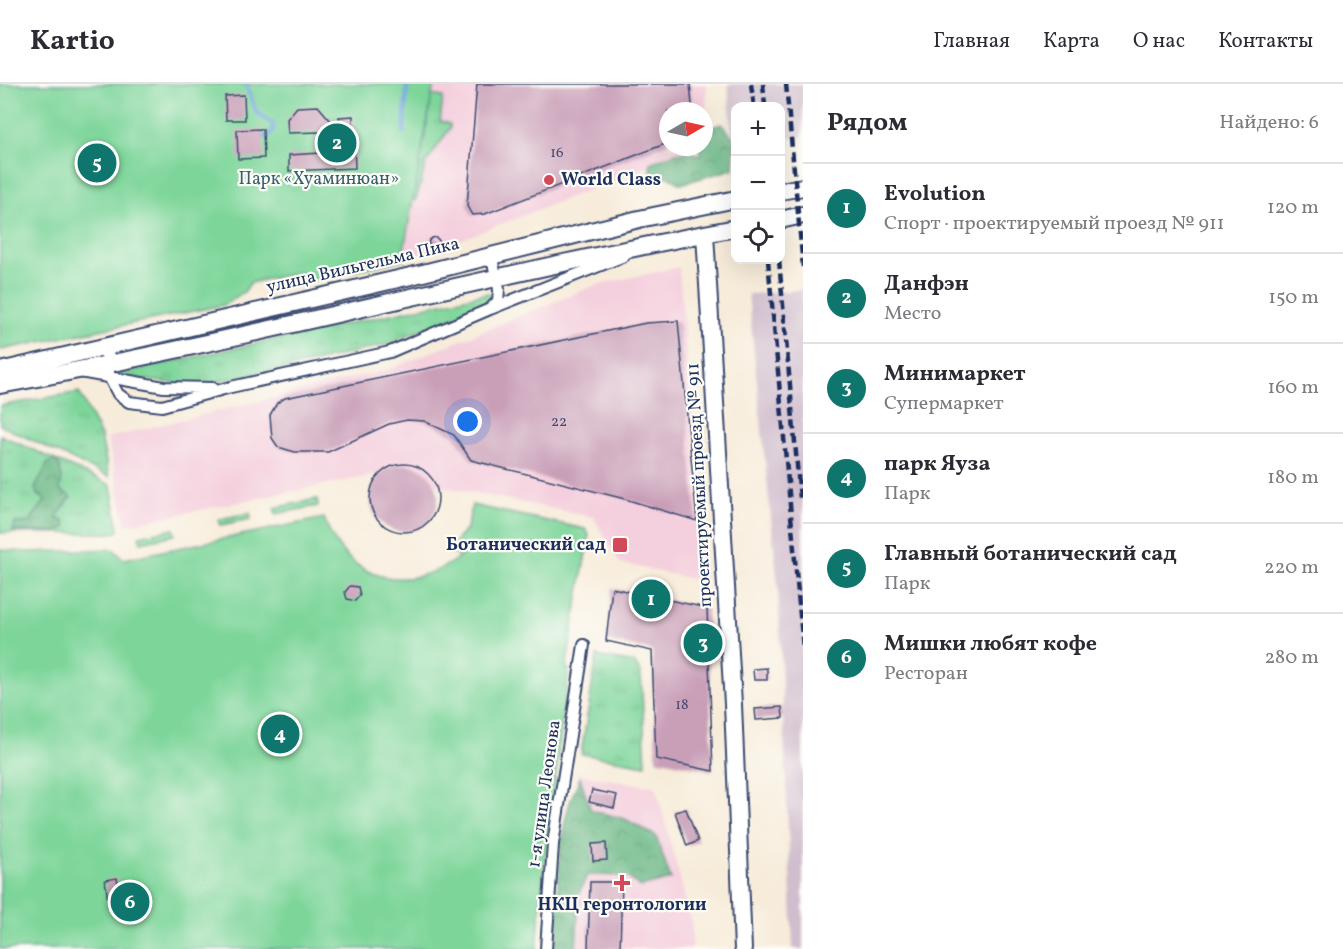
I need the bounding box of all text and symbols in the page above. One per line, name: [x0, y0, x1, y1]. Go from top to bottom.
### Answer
text: Kartio: [30, 22, 115, 61]
text: Главная: [933, 27, 1010, 56]
text: Карта: [1043, 27, 1100, 56]
text: О нас: [1133, 27, 1185, 56]
text: Контакты: [1218, 27, 1313, 56]
north arrow: [659, 102, 713, 156]
map controls: [731, 102, 785, 264]
button: +: [731, 102, 785, 156]
text: Рядом: [827, 105, 907, 141]
text: Найдено: 6: [1219, 109, 1319, 137]
pin: 2: [318, 120, 356, 166]
pin: 5: [78, 140, 116, 185]
house number: 16: [550, 143, 564, 164]
button: −: [731, 156, 785, 210]
park label: Парк «Хуаминюан»: [239, 167, 399, 192]
place label: World Class: [561, 168, 661, 193]
marker: World Class: [542, 173, 556, 187]
text: Evolution: [884, 179, 986, 210]
text: 1: [842, 194, 851, 222]
text: 120 m: [1267, 194, 1319, 222]
button: locate: [731, 210, 785, 264]
text: Спорт · проектируемый проезд № 911: [884, 210, 1225, 238]
street label: улица Вильгельма Пика: [264, 232, 462, 300]
text: Данфэн: [884, 269, 969, 300]
text: 2: [841, 284, 852, 312]
text: 150 m: [1268, 284, 1319, 312]
text: Место: [884, 300, 941, 328]
text: Минимаркет: [884, 359, 1026, 390]
street label: проектируемый проезд № 911: [681, 362, 719, 608]
text: 3: [841, 374, 852, 402]
text: 160 m: [1267, 374, 1319, 402]
text: Супермаркет: [884, 390, 1004, 418]
your location: [453, 407, 482, 436]
house number: 22: [551, 412, 567, 433]
text: парк Яуза: [884, 449, 990, 480]
text: 4: [840, 464, 853, 492]
text: 180 m: [1267, 464, 1319, 492]
text: Парк: [884, 480, 930, 508]
place label: Ботанический сад: [446, 533, 606, 558]
marker: Ботанический сад: [611, 536, 629, 554]
text: Главный ботанический сад: [884, 539, 1177, 570]
text: 5: [842, 554, 851, 582]
text: 220 m: [1264, 554, 1319, 582]
text: Парк: [884, 570, 930, 598]
pin: 1: [632, 576, 670, 622]
pin: 3: [684, 620, 722, 666]
text: Мишки любят кофе: [884, 629, 1097, 660]
text: 6: [841, 644, 852, 672]
text: 280 m: [1264, 644, 1319, 672]
text: Ресторан: [884, 660, 968, 688]
house number: 18: [675, 695, 689, 716]
pin: 4: [260, 712, 300, 756]
street label: 1-я улица Леонова: [522, 718, 568, 870]
marker: НКЦ геронтологии: [613, 874, 631, 892]
pin: 6: [110, 880, 150, 924]
place label: НКЦ геронтологии: [537, 893, 707, 918]

